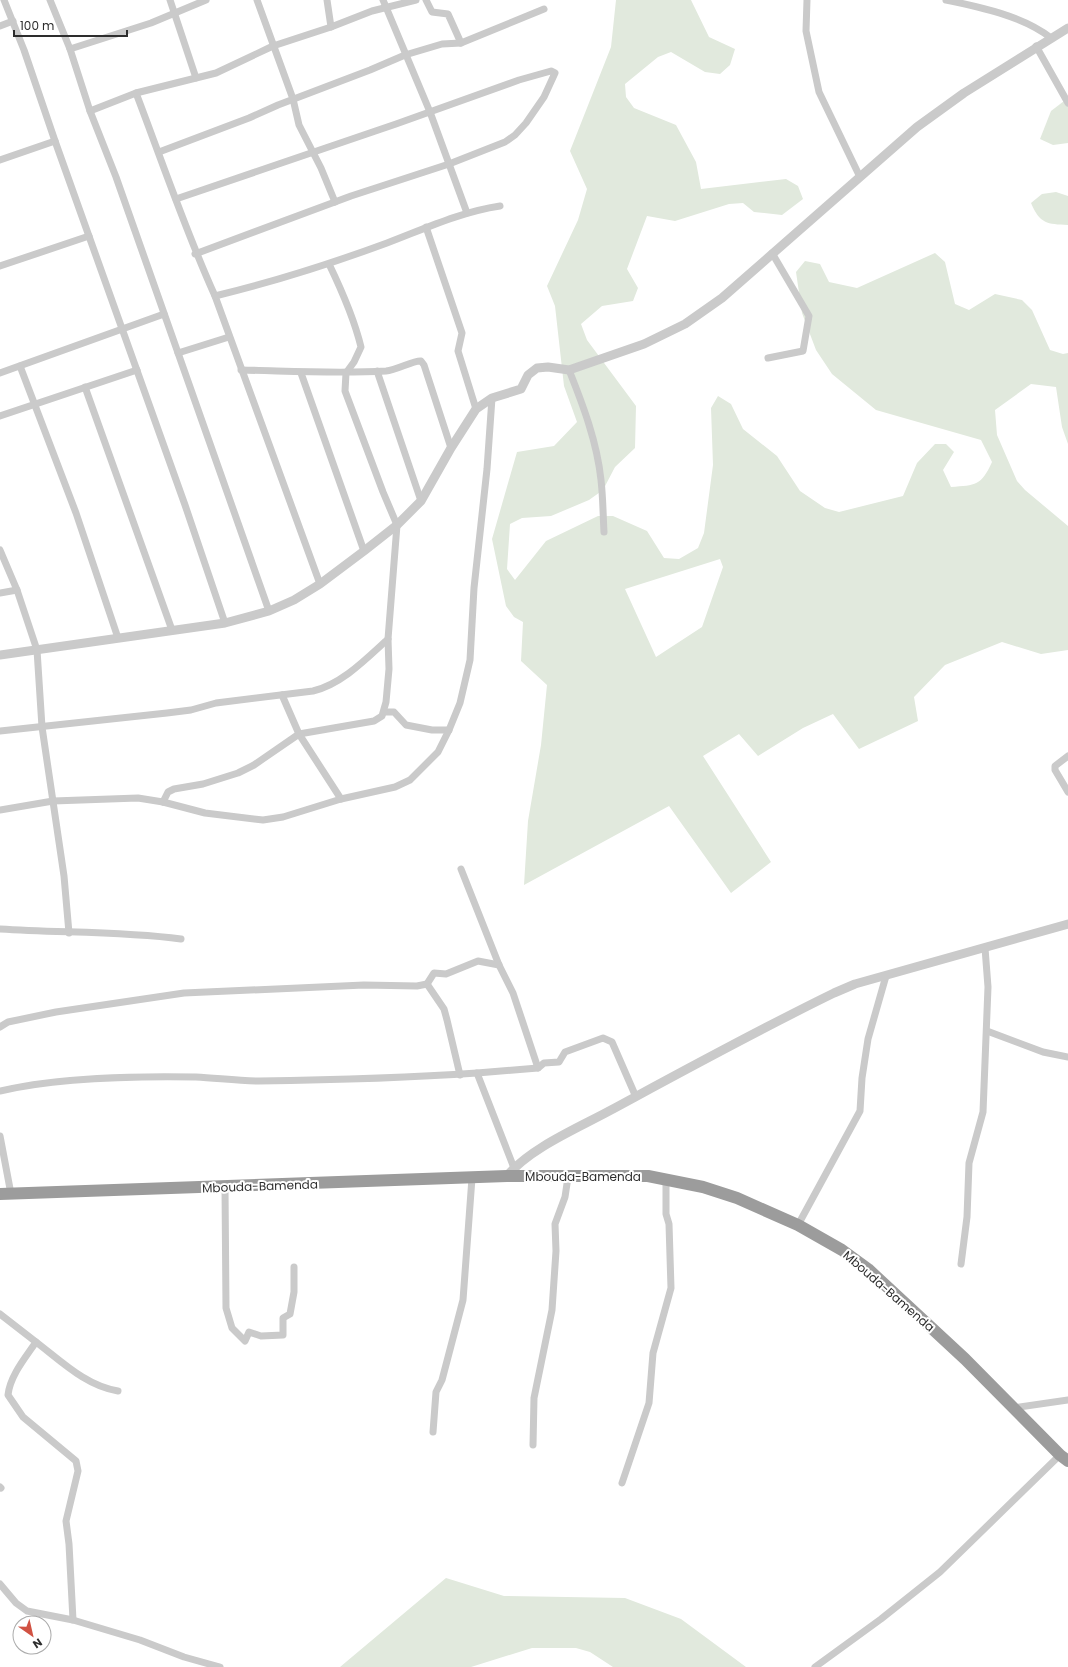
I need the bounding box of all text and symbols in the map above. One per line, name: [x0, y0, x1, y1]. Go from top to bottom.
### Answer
scale bar: [14, 12, 127, 38]
text: 100 m: [20, 17, 54, 34]
street label: Mbouda-Bamenda: [525, 1168, 641, 1185]
street label: Mbouda-Bamenda: [202, 1175, 318, 1197]
street label: Mbouda-Bamenda: [840, 1247, 938, 1335]
north arrow: [12, 1615, 52, 1655]
text: N: [30, 1634, 45, 1652]

